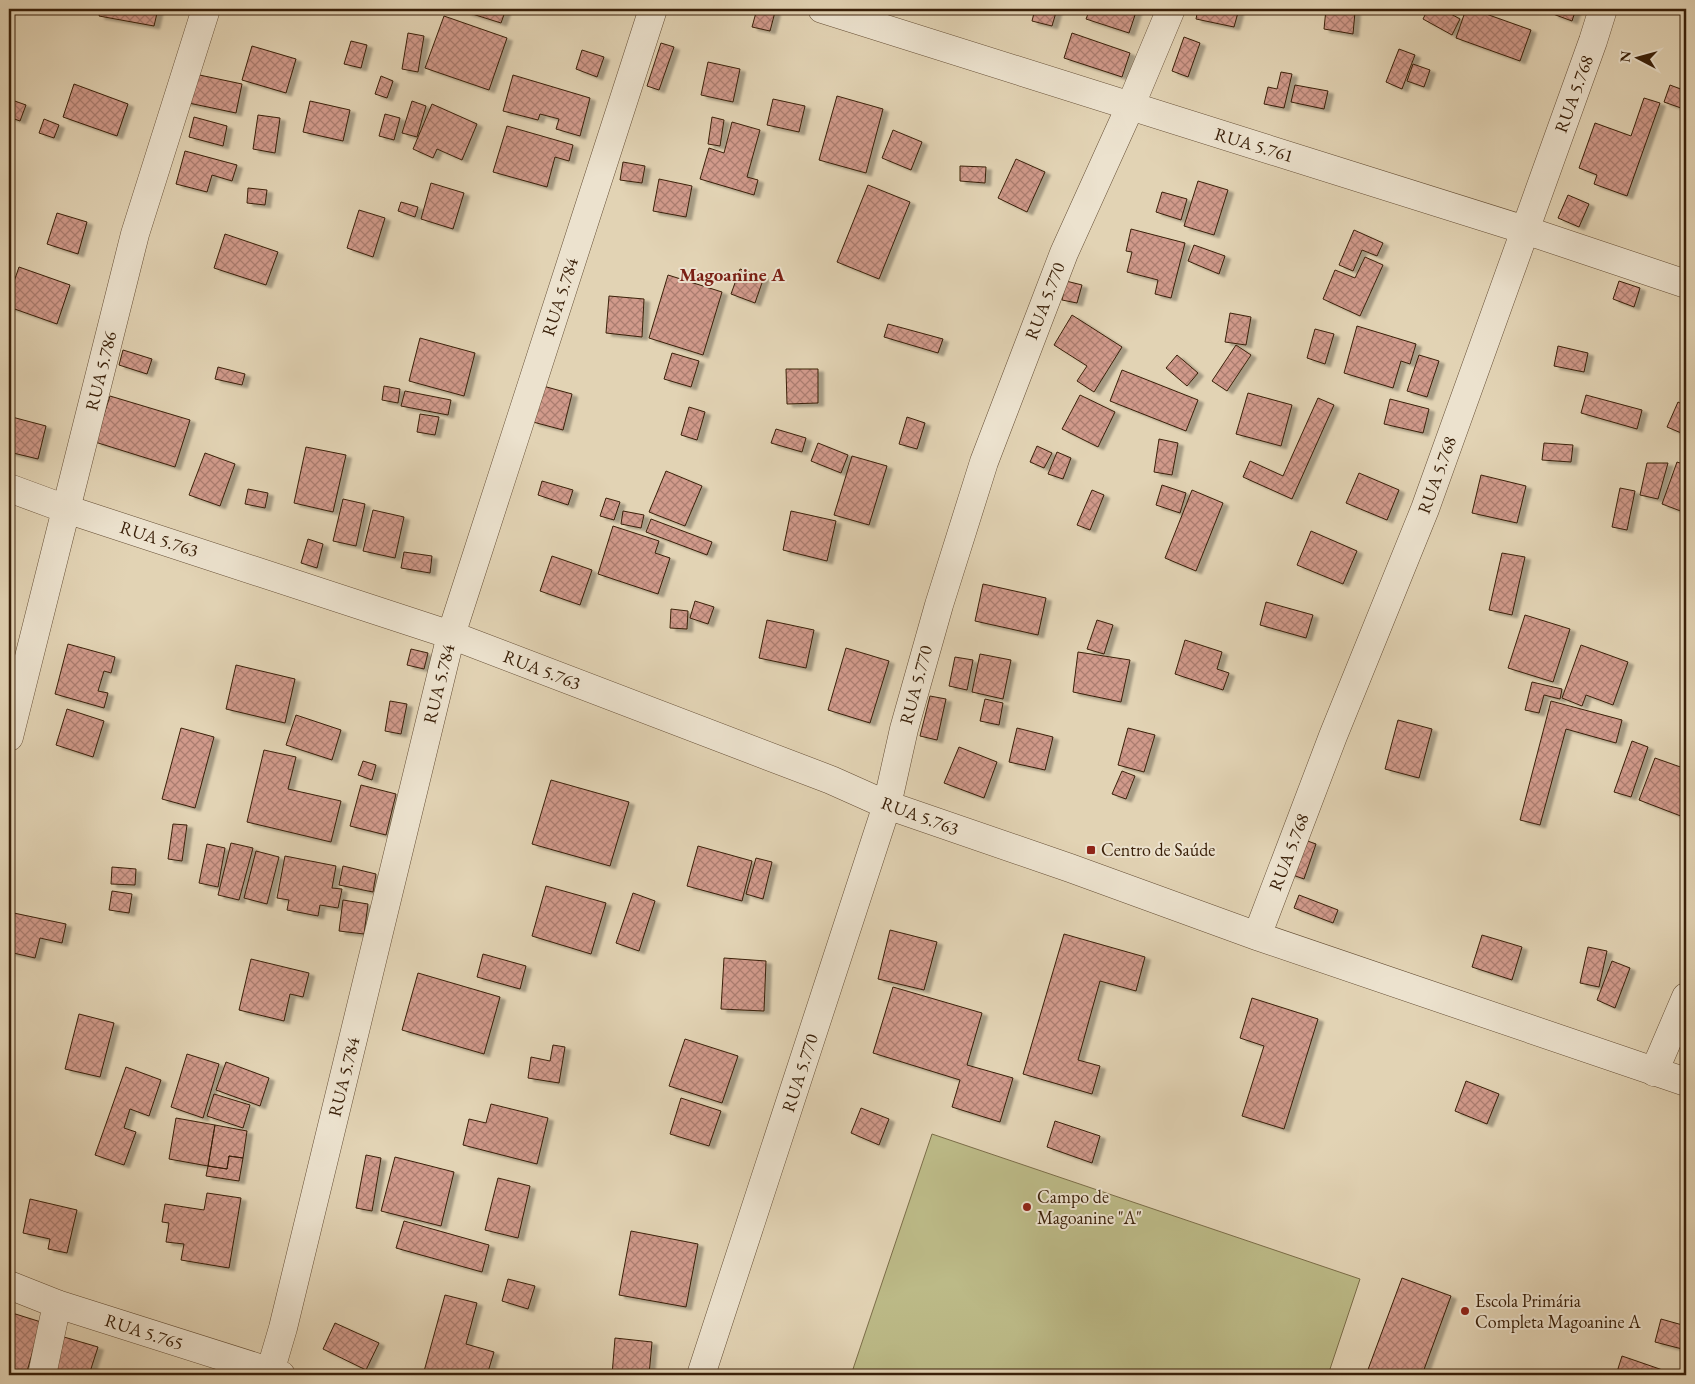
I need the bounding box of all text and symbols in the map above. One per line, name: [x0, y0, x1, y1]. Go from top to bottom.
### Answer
north arrow: [1612, 32, 1662, 82]
text: N: [1616, 49, 1635, 63]
street label: RUA 5.768: [1549, 52, 1598, 136]
street label: RUA 5.761: [1212, 122, 1296, 167]
street label: RUA 5.784: [536, 254, 583, 339]
street label: RUA 5.770: [1019, 259, 1070, 343]
district label: Magoanine A: [679, 262, 785, 287]
street label: RUA 5.786: [80, 329, 122, 413]
street label: RUA 5.768: [1412, 433, 1461, 517]
street label: RUA 5.763: [117, 515, 201, 562]
street label: RUA 5.784: [418, 642, 460, 726]
street label: RUA 5.770: [894, 642, 937, 727]
street label: RUA 5.763: [500, 644, 584, 695]
street label: RUA 5.763: [878, 791, 962, 840]
street label: RUA 5.768: [1263, 810, 1314, 894]
place label: Centro de Saúde: [1101, 838, 1215, 861]
marker: Centro de Saúde: [1085, 844, 1097, 856]
street label: RUA 5.770: [776, 1030, 823, 1115]
street label: RUA 5.784: [323, 1035, 365, 1119]
place label: Campo de Magoanine "A": [1037, 1185, 1142, 1229]
marker: Campo de Magoanine "A": [1021, 1201, 1033, 1213]
place label: Escola Primária Completa Magoanine A: [1475, 1289, 1641, 1333]
marker: Escola Primária Completa Magoanine A: [1459, 1305, 1471, 1317]
street label: RUA 5.765: [102, 1308, 186, 1355]

